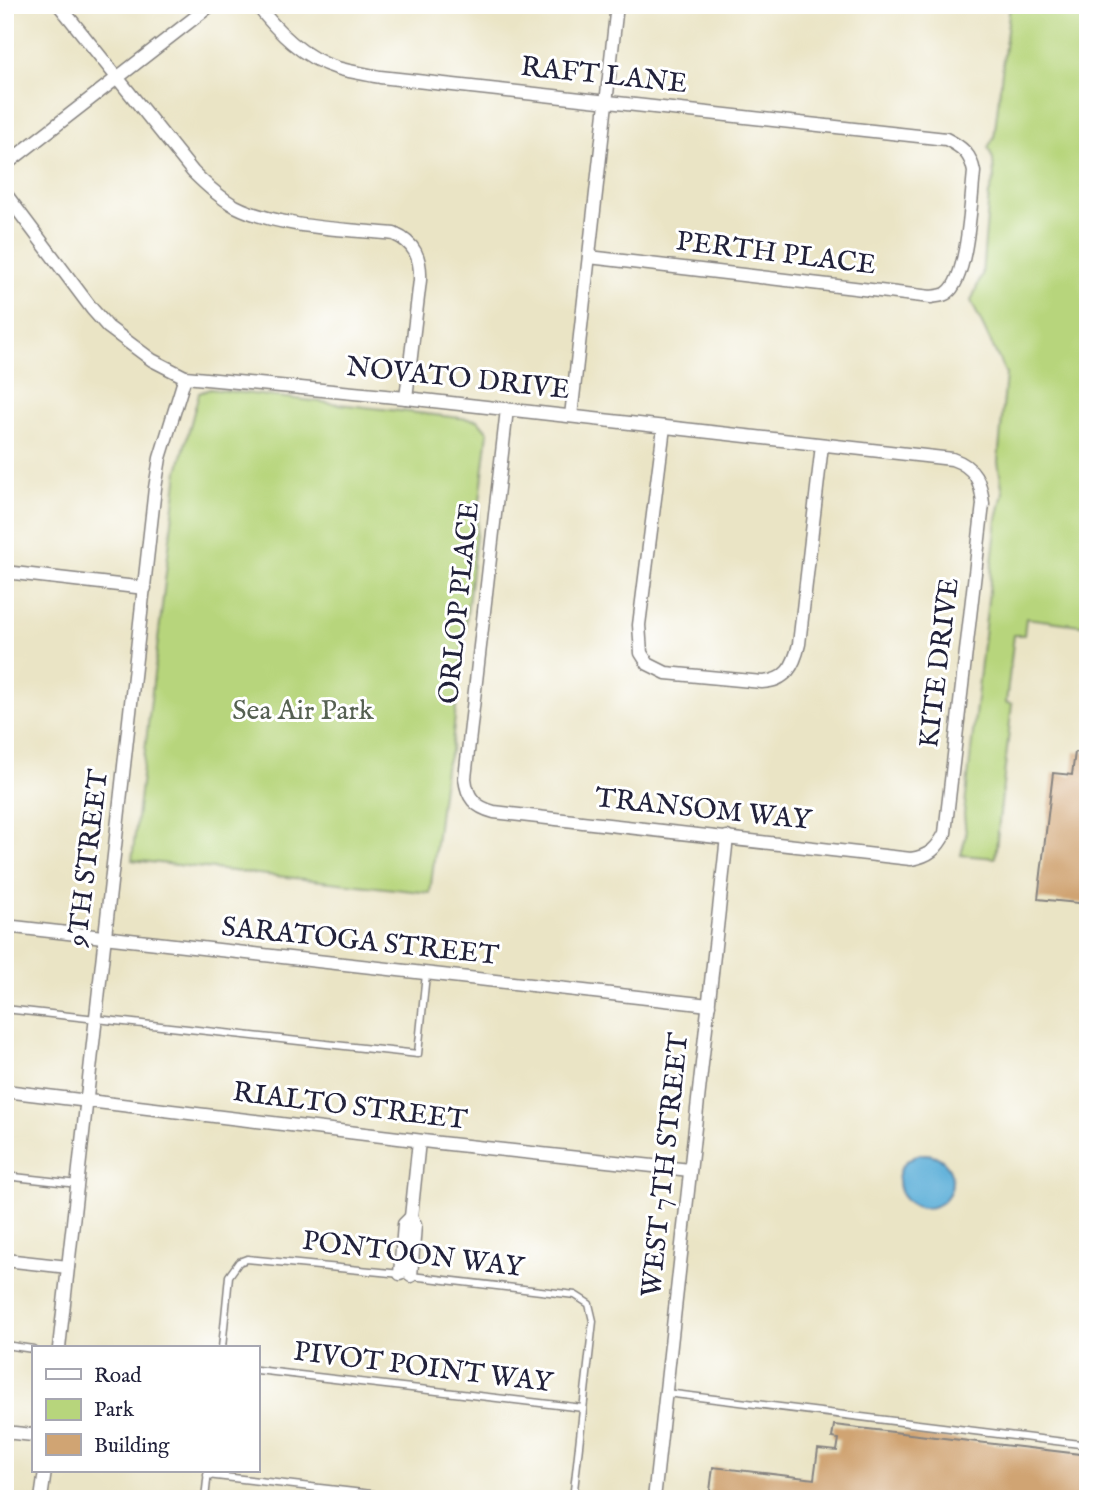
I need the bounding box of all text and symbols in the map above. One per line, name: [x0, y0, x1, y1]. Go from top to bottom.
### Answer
street label: RAFT LANE: [519, 50, 689, 102]
street label: PERTH PLACE: [674, 224, 878, 284]
street label: NOVATO DRIVE: [344, 350, 572, 408]
street label: ORLOP PLACE: [432, 500, 488, 706]
street label: KITE DRIVE: [912, 576, 968, 750]
park label: Sea Air Park: [232, 694, 375, 729]
street label: 9TH STREET: [61, 767, 117, 949]
street label: TRANSOM WAY: [593, 781, 815, 839]
street label: SARATOGA STREET: [220, 910, 501, 974]
street label: WEST 7TH STREET: [635, 1030, 697, 1299]
street label: RIALTO STREET: [231, 1075, 470, 1139]
street label: PONTOON WAY: [300, 1224, 528, 1286]
street label: PIVOT POINT WAY: [291, 1335, 557, 1402]
legend: [32, 1346, 259, 1472]
text: Road: [94, 1363, 142, 1390]
text: Park: [94, 1397, 135, 1424]
text: Building: [94, 1433, 170, 1460]

